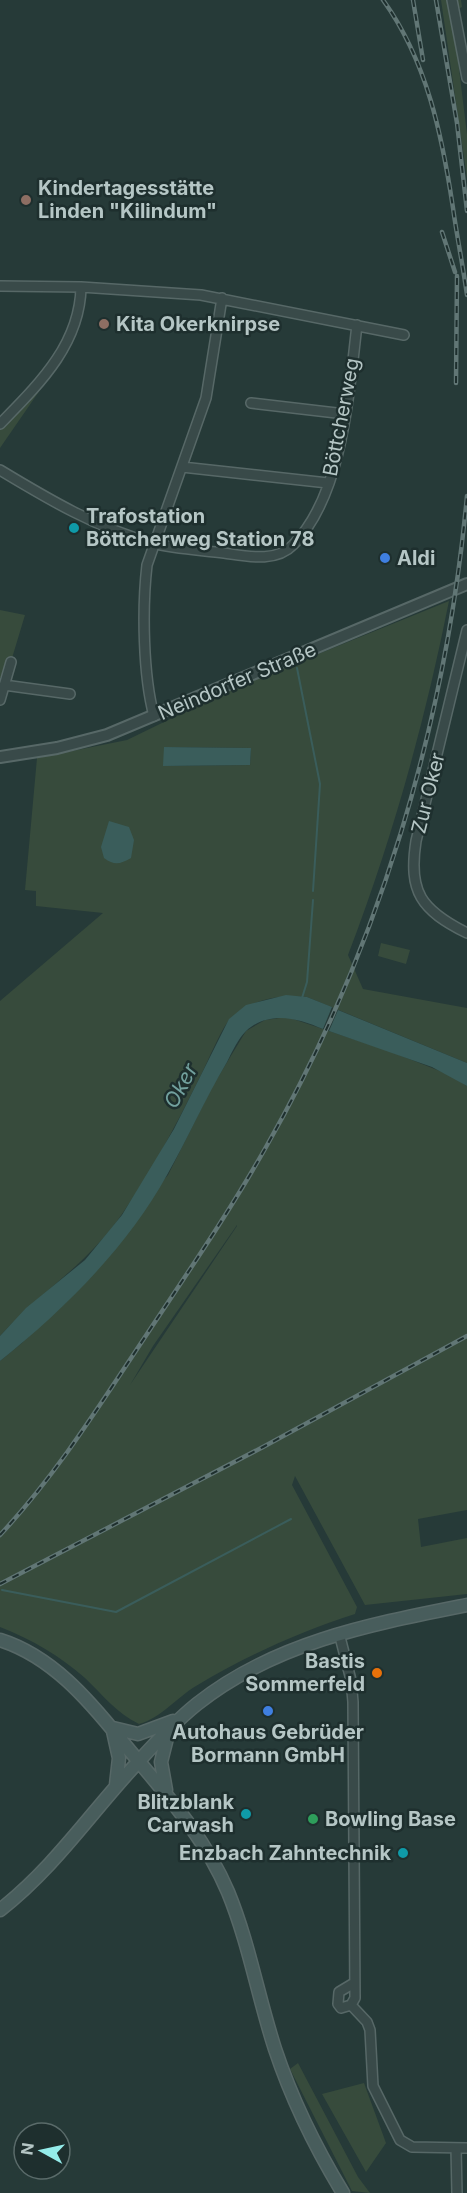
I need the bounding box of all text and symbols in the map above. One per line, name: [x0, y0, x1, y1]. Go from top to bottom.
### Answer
place label: Kindertagesstätte Linden "Kilindum": [38, 176, 217, 223]
marker: Kindertagesstätte Linden "Kilindum": [19, 193, 33, 207]
place label: Kita Okerknirpse: [116, 312, 280, 336]
marker: Kita Okerknirpse: [97, 317, 111, 331]
street label: Böttcherweg: [318, 356, 364, 478]
place label: Trafostation Böttcherweg Station 78: [86, 504, 314, 551]
marker: Trafostation Böttcherweg Station 78: [67, 521, 81, 535]
place label: Aldi: [397, 546, 435, 570]
marker: Aldi: [378, 551, 392, 565]
street label: Neindorfer Straße: [154, 637, 320, 725]
street label: Zur Oker: [406, 750, 450, 836]
water label: Oker: [158, 1058, 203, 1112]
place label: Bastis Sommerfeld: [245, 1649, 365, 1696]
marker: Bastis Sommerfeld: [370, 1666, 384, 1680]
marker: Autohaus Gebrüder Bormann GmbH: [261, 1704, 275, 1718]
place label: Autohaus Gebrüder Bormann GmbH: [172, 1720, 364, 1767]
place label: Blitzblank Carwash: [137, 1790, 234, 1837]
marker: Blitzblank Carwash: [239, 1807, 253, 1821]
place label: Bowling Base: [325, 1807, 456, 1831]
marker: Bowling Base: [306, 1812, 320, 1826]
place label: Enzbach Zahntechnik: [179, 1841, 391, 1865]
marker: Enzbach Zahntechnik: [396, 1846, 410, 1860]
north arrow: [12, 2121, 72, 2181]
text: N: [16, 2141, 38, 2156]

